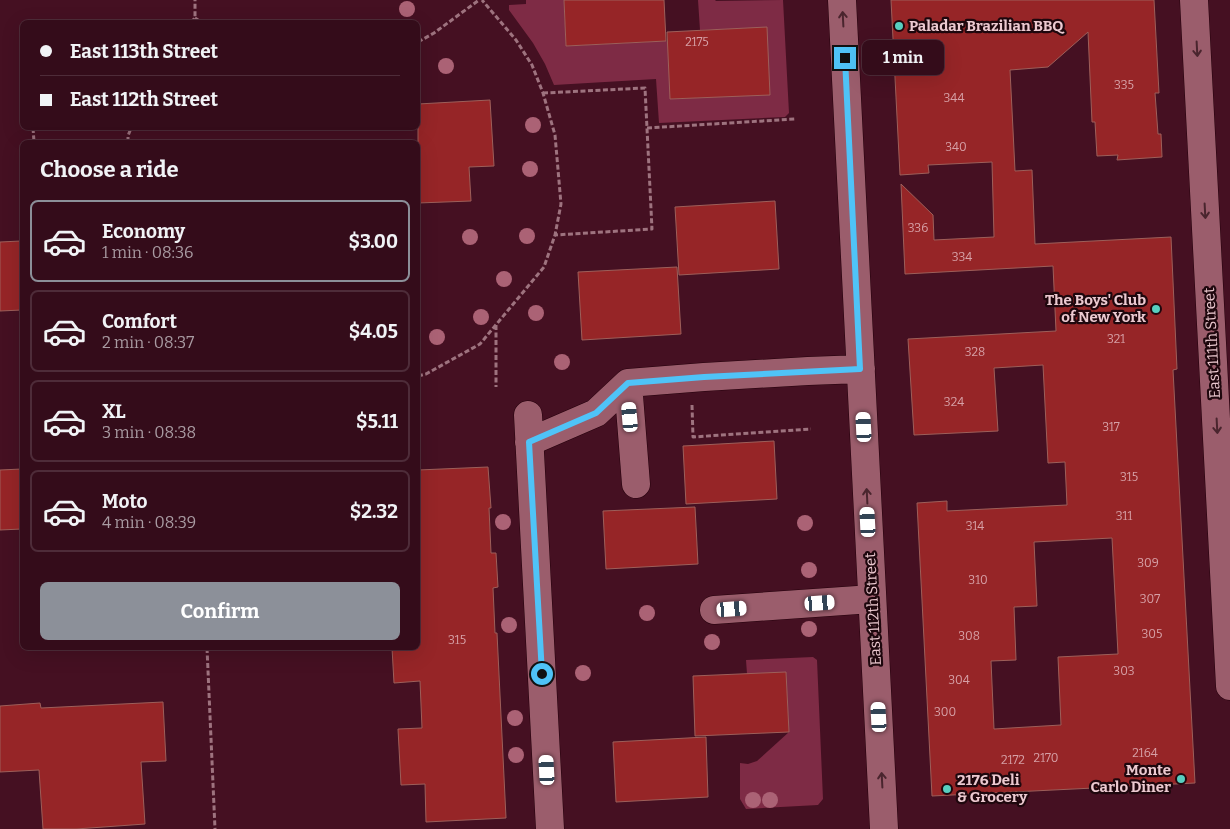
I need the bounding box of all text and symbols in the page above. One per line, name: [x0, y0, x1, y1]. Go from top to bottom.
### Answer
one-way arrow: [838, 11, 847, 27]
place label: Paladar Brazilian BBQ: [909, 17, 1065, 35]
marker: Paladar Brazilian BBQ: [893, 20, 905, 32]
house number: 2175: [685, 35, 709, 49]
text: East 113th Street: [70, 40, 218, 63]
callout: 1 min: [862, 40, 945, 76]
one-way arrow: [1192, 40, 1201, 56]
route end: [834, 47, 856, 69]
text: 1 min: [883, 48, 923, 67]
house number: 335: [1114, 78, 1134, 92]
text: East 112th Street: [70, 88, 218, 111]
house number: 344: [944, 91, 964, 105]
house number: 340: [945, 140, 967, 154]
text: Choose a ride: [40, 156, 179, 183]
one-way arrow: [1201, 203, 1210, 219]
icon: car: [42, 219, 87, 264]
text: Economy: [102, 220, 185, 243]
house number: 336: [908, 221, 928, 235]
text: $3.00: [349, 230, 398, 253]
text: 1 min · 08:36: [102, 243, 193, 262]
house number: 334: [952, 250, 972, 264]
street label: East 111th Street: [1200, 286, 1224, 399]
place label: The Boys' Club of New York: [1045, 291, 1146, 326]
marker: The Boys' Club of New York: [1150, 303, 1162, 315]
icon: car: [42, 309, 87, 354]
text: Comfort: [102, 310, 177, 333]
text: $4.05: [349, 320, 398, 343]
house number: 321: [1107, 332, 1125, 346]
text: 2 min · 08:37: [102, 333, 194, 352]
house number: 328: [965, 345, 985, 359]
house number: 324: [944, 395, 964, 409]
icon: car: [42, 399, 87, 444]
text: XL: [102, 400, 126, 423]
car: [621, 401, 638, 433]
text: $5.11: [356, 410, 398, 433]
car: [855, 412, 872, 442]
one-way arrow: [1212, 417, 1221, 433]
house number: 317: [1102, 420, 1120, 434]
text: 3 min · 08:38: [102, 423, 196, 442]
house number: 315: [1120, 470, 1138, 484]
one-way arrow: [863, 488, 872, 504]
icon: car: [42, 489, 87, 534]
text: Moto: [102, 490, 148, 513]
text: $2.32: [350, 500, 398, 523]
car: [859, 507, 876, 537]
house number: 311: [1116, 509, 1132, 523]
text: 4 min · 08:39: [102, 513, 196, 532]
house number: 314: [966, 519, 984, 533]
street label: East 112th Street: [861, 551, 885, 666]
house number: 309: [1137, 556, 1159, 570]
house number: 310: [968, 573, 988, 587]
button: Confirm: [40, 582, 400, 640]
house number: 307: [1140, 592, 1160, 606]
car: [804, 594, 835, 612]
car: [716, 600, 747, 618]
house number: 305: [1142, 627, 1162, 641]
house number: 308: [958, 629, 980, 643]
house number: 315: [448, 633, 466, 647]
route start: [531, 663, 553, 685]
house number: 303: [1113, 664, 1135, 678]
house number: 304: [948, 673, 970, 687]
car: [870, 702, 887, 732]
house number: 300: [934, 705, 956, 719]
house number: 2164: [1132, 746, 1158, 760]
house number: 2170: [1034, 751, 1058, 765]
house number: 2172: [1001, 753, 1025, 767]
car: [538, 755, 555, 785]
place label: Monte Carlo Diner: [1090, 761, 1171, 796]
place label: 2176 Deli & Grocery: [957, 771, 1028, 806]
one-way arrow: [877, 773, 886, 789]
marker: Monte Carlo Diner: [1175, 773, 1187, 785]
marker: 2176 Deli & Grocery: [941, 783, 953, 795]

